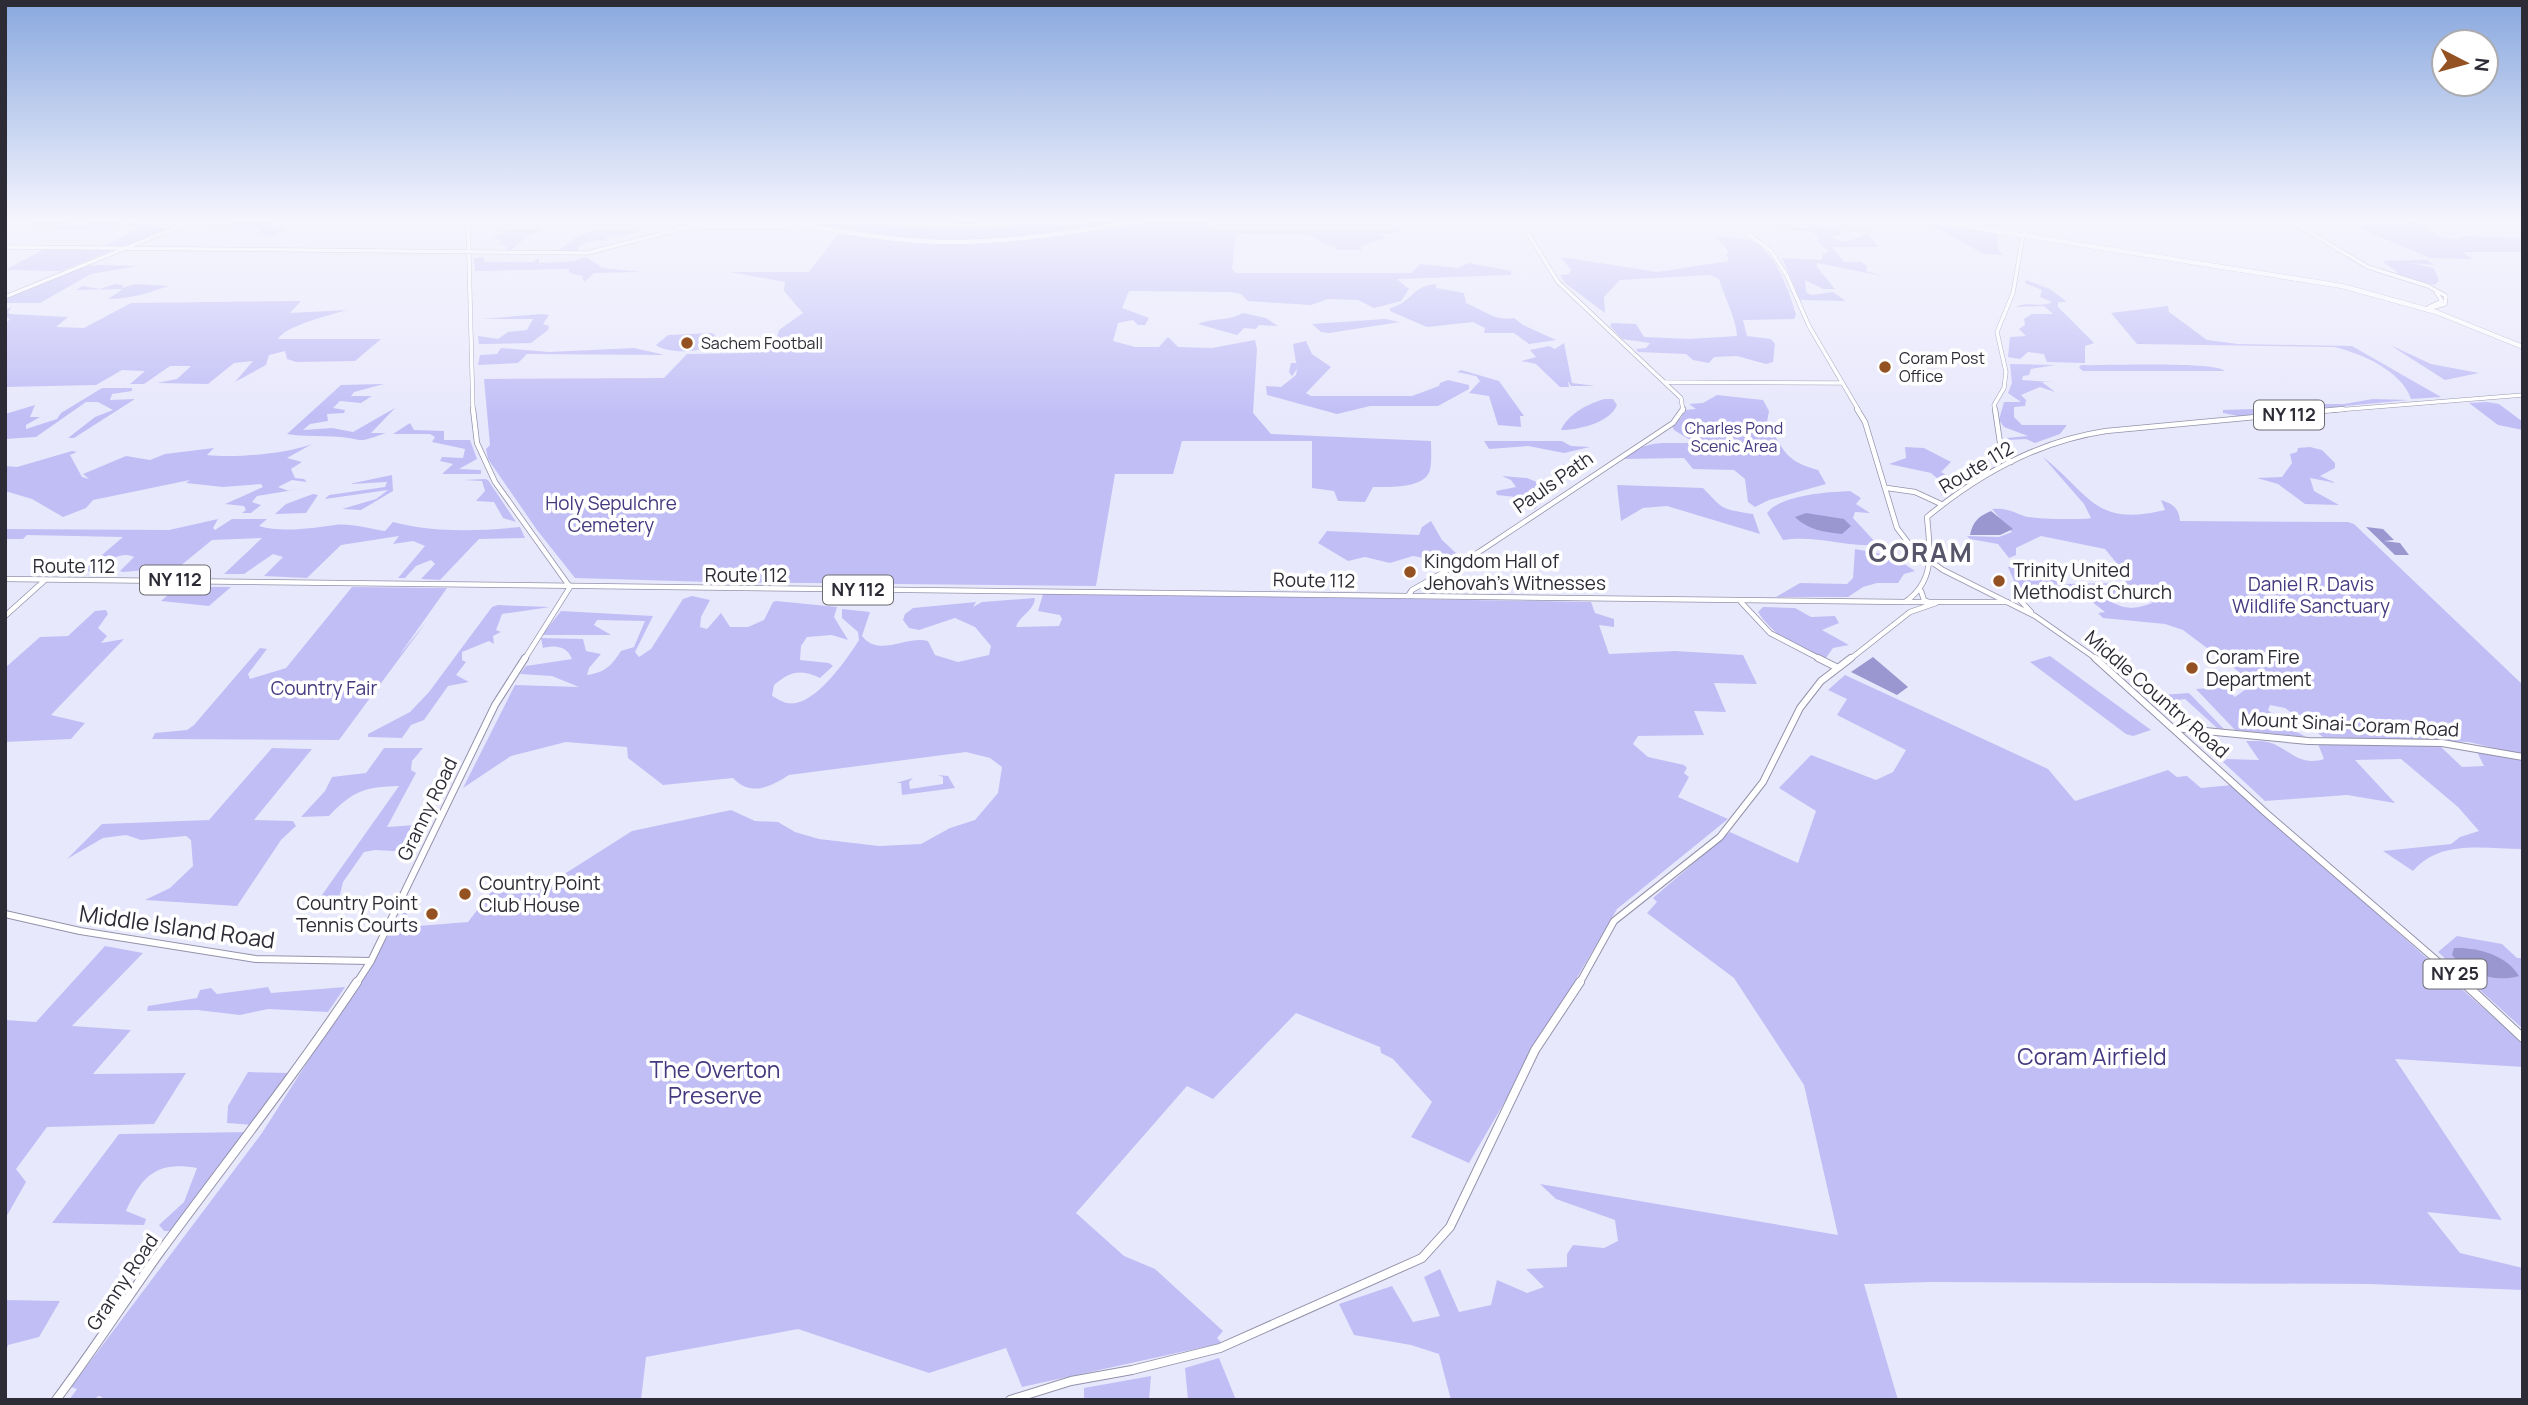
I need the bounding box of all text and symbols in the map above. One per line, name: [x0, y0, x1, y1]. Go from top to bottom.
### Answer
north arrow: [2430, 28, 2500, 98]
text: N: [2468, 57, 2496, 73]
place label: Sachem Football: [701, 332, 823, 354]
marker: Sachem Football: [679, 335, 695, 351]
place label: Coram Post Office: [1899, 347, 1985, 387]
marker: Coram Post Office: [1877, 359, 1893, 375]
road number: NY 112: [2254, 400, 2324, 430]
park label: Charles Pond Scenic Area: [1685, 417, 1783, 457]
street label: Route 112: [1934, 435, 2018, 499]
street label: Pauls Path: [1508, 445, 1598, 519]
park label: Holy Sepulchre Cemetery: [545, 490, 677, 538]
district label: CORAM: [1868, 534, 1974, 570]
place label: Kingdom Hall of Jehovah’s Witnesses: [1424, 548, 1606, 596]
street label: Route 112: [33, 553, 115, 579]
place label: Trinity United Methodist Church: [2013, 557, 2172, 605]
street label: Route 112: [705, 562, 787, 588]
marker: Kingdom Hall of Jehovah’s Witnesses: [1402, 564, 1418, 580]
road number: NY 112: [140, 566, 210, 594]
street label: Route 112: [1273, 566, 1355, 594]
park label: Daniel R. Davis Wildlife Sanctuary: [2232, 571, 2390, 619]
marker: Trinity United Methodist Church: [1991, 573, 2007, 589]
road number: NY 112: [823, 576, 893, 604]
street label: Middle Country Road: [2079, 624, 2235, 764]
place label: Coram Fire Department: [2206, 644, 2312, 692]
marker: Coram Fire Department: [2184, 660, 2200, 676]
park label: Country Fair: [271, 675, 377, 701]
street label: Mount Sinai-Coram Road: [2240, 705, 2460, 743]
street label: Granny Road: [391, 753, 463, 865]
place label: Country Point Club House: [479, 870, 601, 918]
marker: Country Point Club House: [457, 886, 473, 902]
place label: Country Point Tennis Courts: [296, 890, 418, 938]
street label: Middle Island Road: [77, 896, 277, 956]
marker: Country Point Tennis Courts: [424, 906, 440, 922]
road number: NY 25: [2424, 959, 2486, 988]
park label: Coram Airfield: [2017, 1040, 2167, 1072]
park label: The Overton Preserve: [649, 1053, 781, 1111]
street label: Granny Road: [80, 1229, 164, 1335]

